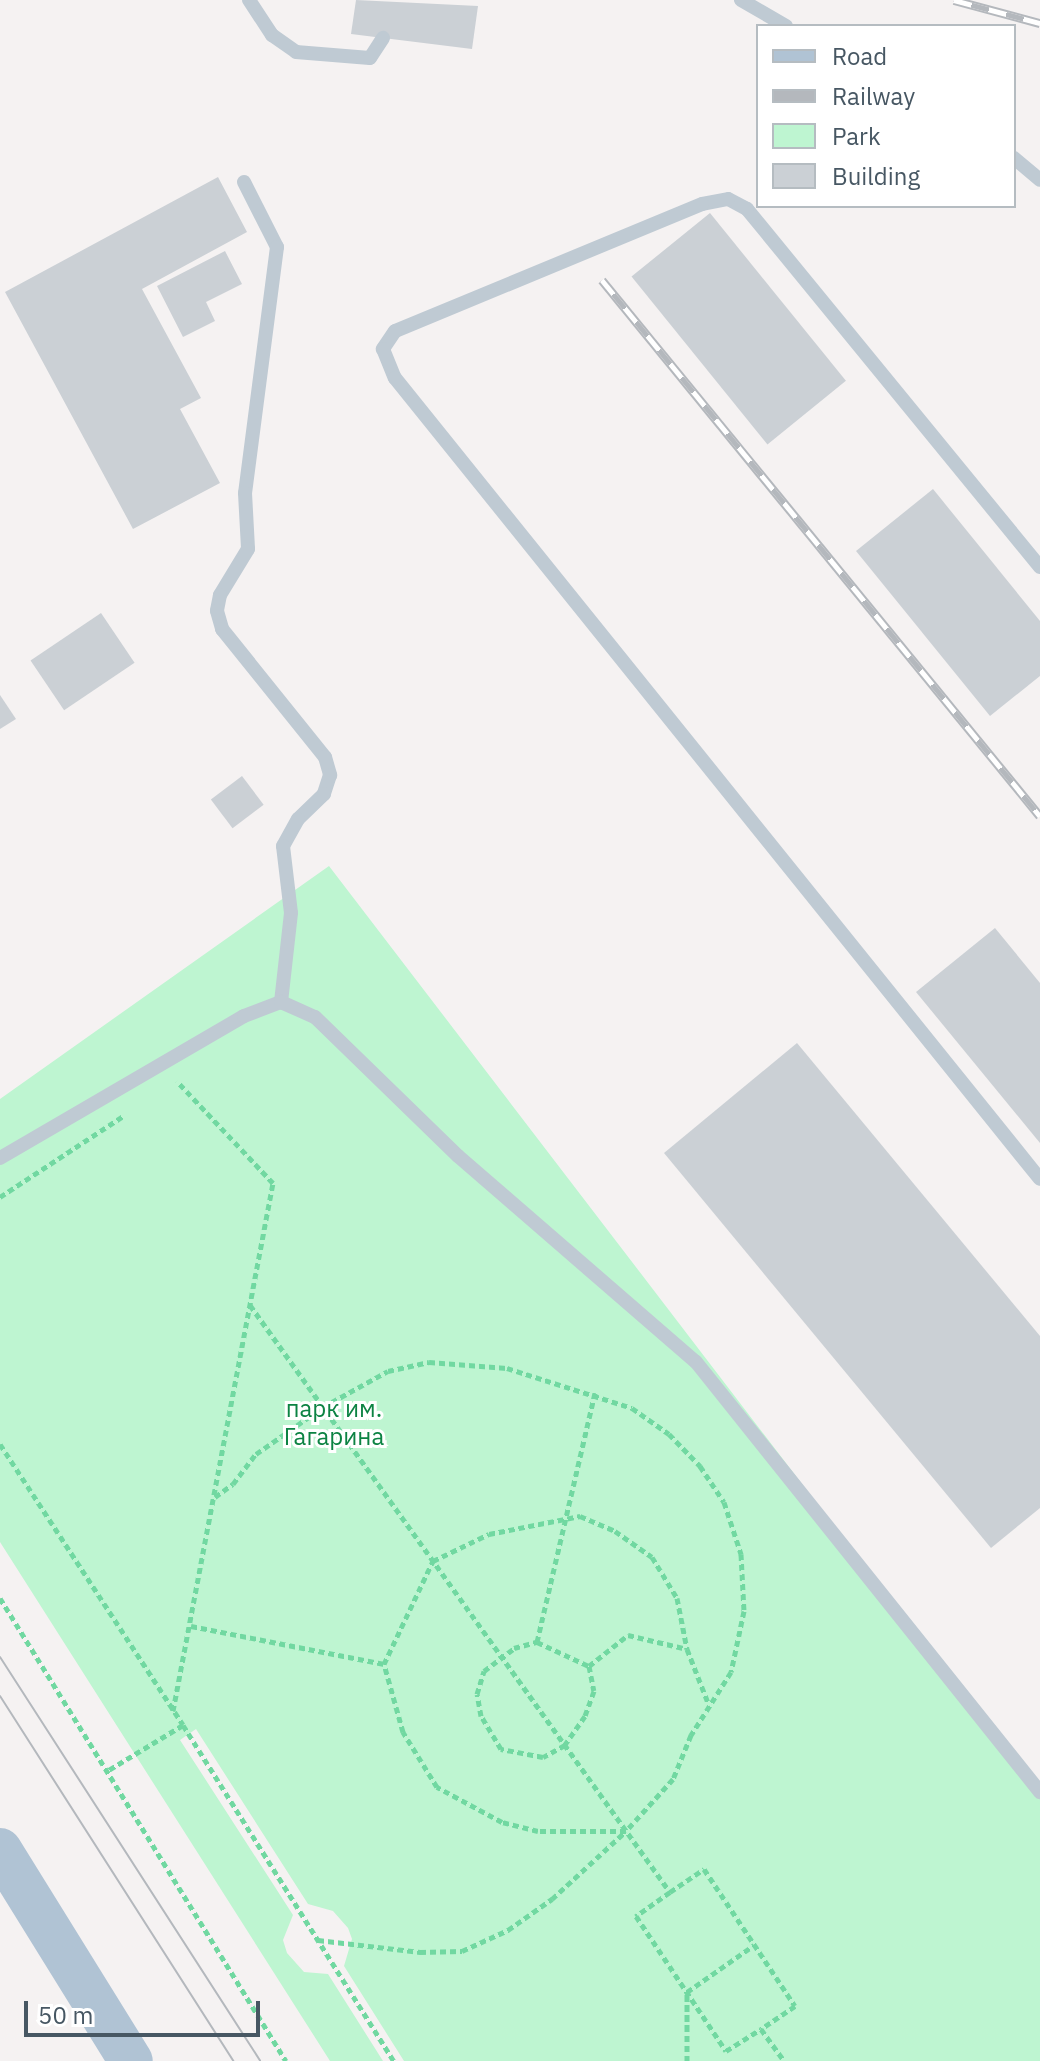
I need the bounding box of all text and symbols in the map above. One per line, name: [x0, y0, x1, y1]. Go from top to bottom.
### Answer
legend: [756, 24, 1016, 208]
text: Road: [832, 40, 887, 72]
text: Railway: [832, 80, 915, 112]
text: Park: [832, 120, 881, 152]
text: Building: [832, 160, 920, 192]
park label: парк им. Гагарина: [284, 1395, 384, 1451]
scale bar: [28, 1985, 264, 2035]
text: 50 m: [38, 1999, 93, 2031]

